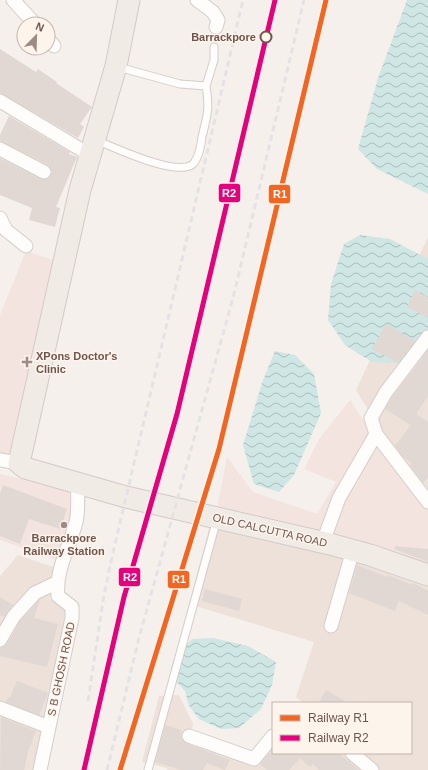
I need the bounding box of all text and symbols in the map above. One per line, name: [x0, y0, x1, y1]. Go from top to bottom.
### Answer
north arrow: [16, 16, 56, 56]
text: N: [34, 20, 46, 34]
marker: Barrackpore: [259, 30, 273, 44]
place label: Barrackpore: [191, 31, 256, 43]
line badge: R2: [218, 183, 241, 203]
line badge: R1: [268, 184, 291, 204]
text: R2: [222, 187, 236, 199]
text: R1: [273, 188, 287, 200]
place label: XPons Doctor's Clinic: [36, 350, 117, 375]
marker: XPons Doctor's Clinic: [21, 356, 33, 368]
street label: OLD CALCUTTA ROAD: [212, 511, 328, 549]
marker: Barrackpore Railway Station: [59, 520, 69, 530]
place label: Barrackpore Railway Station: [23, 532, 105, 557]
line badge: R2: [118, 567, 141, 587]
line badge: R1: [167, 570, 190, 589]
text: R2: [123, 571, 137, 583]
text: R1: [172, 573, 186, 585]
street label: S B GHOSH ROAD: [45, 621, 77, 717]
legend: [272, 702, 412, 754]
text: Railway R1: [308, 711, 369, 725]
text: Railway R2: [308, 731, 369, 745]

